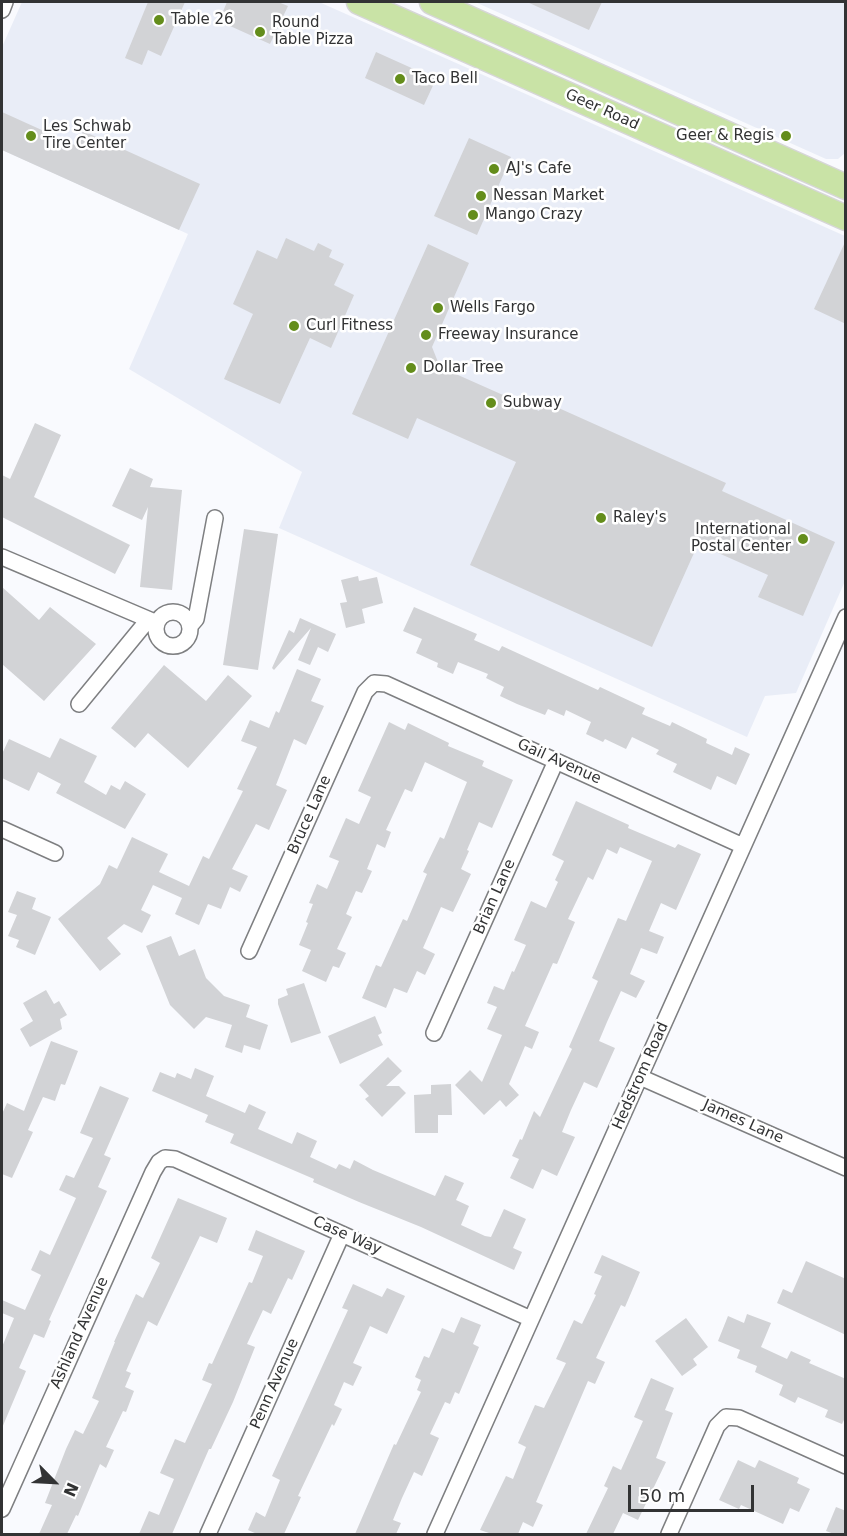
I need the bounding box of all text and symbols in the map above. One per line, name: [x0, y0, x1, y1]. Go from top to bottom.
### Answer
place label: Table 26: [171, 11, 234, 29]
marker: Table 26: [152, 13, 166, 27]
place label: Round Table Pizza: [272, 14, 353, 49]
marker: Round Table Pizza: [253, 25, 267, 39]
place label: Taco Bell: [412, 70, 478, 88]
marker: Taco Bell: [393, 72, 407, 86]
street label: Geer Road: [562, 86, 642, 134]
place label: Les Schwab Tire Center: [43, 118, 131, 153]
place label: Geer & Regis: [676, 127, 774, 145]
marker: Les Schwab Tire Center: [24, 129, 38, 143]
marker: Geer & Regis: [779, 129, 793, 143]
place label: AJ's Cafe: [506, 160, 572, 178]
marker: AJ's Cafe: [487, 162, 501, 176]
place label: Nessan Market: [493, 187, 604, 205]
marker: Nessan Market: [474, 189, 488, 203]
place label: Mango Crazy: [485, 206, 583, 224]
marker: Mango Crazy: [466, 208, 480, 222]
place label: Wells Fargo: [450, 299, 535, 317]
marker: Wells Fargo: [431, 301, 445, 315]
place label: Curl Fitness: [306, 317, 393, 335]
marker: Curl Fitness: [287, 319, 301, 333]
place label: Freeway Insurance: [438, 326, 579, 344]
marker: Freeway Insurance: [419, 328, 433, 342]
place label: Dollar Tree: [423, 359, 503, 377]
marker: Dollar Tree: [404, 361, 418, 375]
place label: Subway: [503, 394, 562, 412]
marker: Subway: [484, 396, 498, 410]
place label: Raley's: [613, 509, 666, 527]
marker: Raley's: [594, 511, 608, 525]
place label: International Postal Center: [691, 521, 791, 556]
marker: International Postal Center: [796, 532, 810, 546]
street label: Gail Avenue: [514, 736, 604, 788]
street label: Bruce Lane: [285, 773, 335, 857]
street label: Brian Lane: [470, 857, 520, 937]
street label: Hedstrom Road: [609, 1019, 673, 1133]
street label: James Lane: [700, 1096, 786, 1148]
street label: Case Way: [310, 1213, 384, 1259]
street label: Ashland Avenue: [47, 1274, 113, 1392]
street label: Penn Avenue: [247, 1336, 303, 1432]
north arrow: [24, 1452, 84, 1512]
scale bar: [631, 1473, 757, 1511]
text: N: [60, 1480, 82, 1499]
text: 50 m: [639, 1485, 685, 1506]

